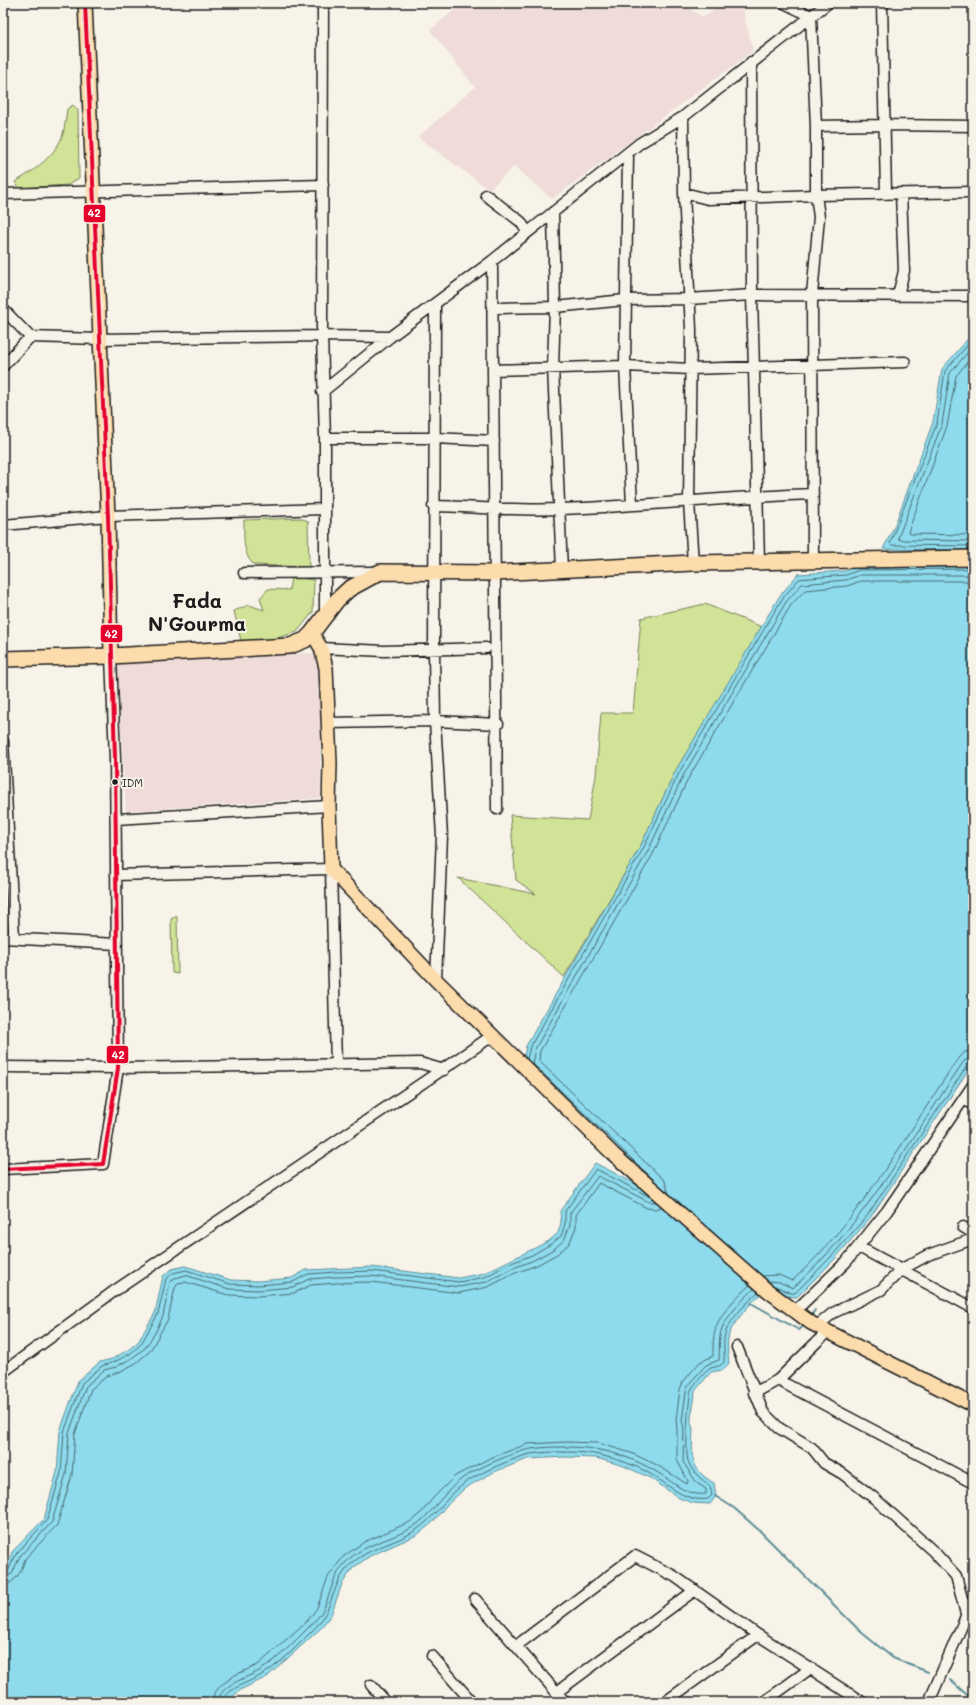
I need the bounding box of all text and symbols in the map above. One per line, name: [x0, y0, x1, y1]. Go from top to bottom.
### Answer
line badge: 42: [83, 204, 106, 223]
text: 42: [87, 205, 101, 220]
district label: Fada N'Gourma: [148, 587, 246, 636]
line badge: 42: [100, 624, 123, 643]
text: 42: [104, 626, 118, 641]
place label: IDM: [122, 775, 143, 790]
marker: IDM: [110, 777, 120, 787]
line badge: 42: [106, 1045, 129, 1064]
text: 42: [111, 1047, 125, 1062]

